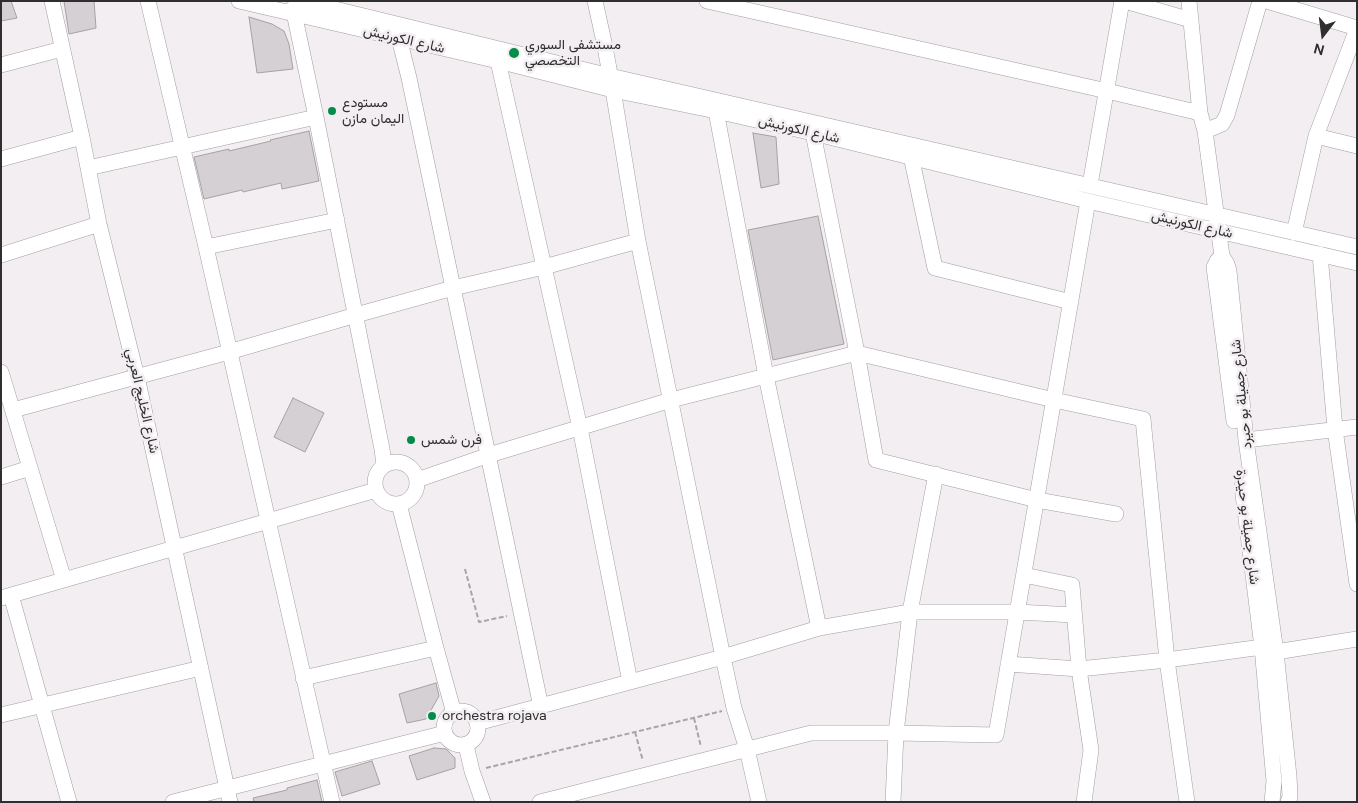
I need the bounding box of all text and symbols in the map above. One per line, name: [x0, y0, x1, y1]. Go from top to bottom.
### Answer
north arrow: [1298, 10, 1348, 60]
street label: شارع الكورنيش: [362, 23, 446, 57]
place label: مستشفى السوري التخصصي: [525, 37, 621, 70]
text: N: [1312, 39, 1326, 60]
marker: مستشفى السوري التخصصي: [507, 46, 521, 60]
place label: مستودع اليمان مازن: [342, 95, 404, 128]
marker: مستودع اليمان مازن: [326, 105, 338, 117]
street label: شارع الكورنيش: [757, 113, 841, 147]
street label: شارع الكورنيش: [1150, 208, 1234, 242]
street label: شارع جميلة بو حيرد: [1228, 339, 1256, 449]
street label: شارع الخليج العربي: [122, 347, 162, 455]
place label: فرن شمس: [421, 432, 482, 448]
marker: فرن شمس: [405, 434, 417, 446]
street label: شارع جميلة بو حيدرة: [1232, 468, 1262, 586]
place label: orchestra rojava: [442, 708, 547, 724]
marker: orchestra rojava: [426, 710, 438, 722]

